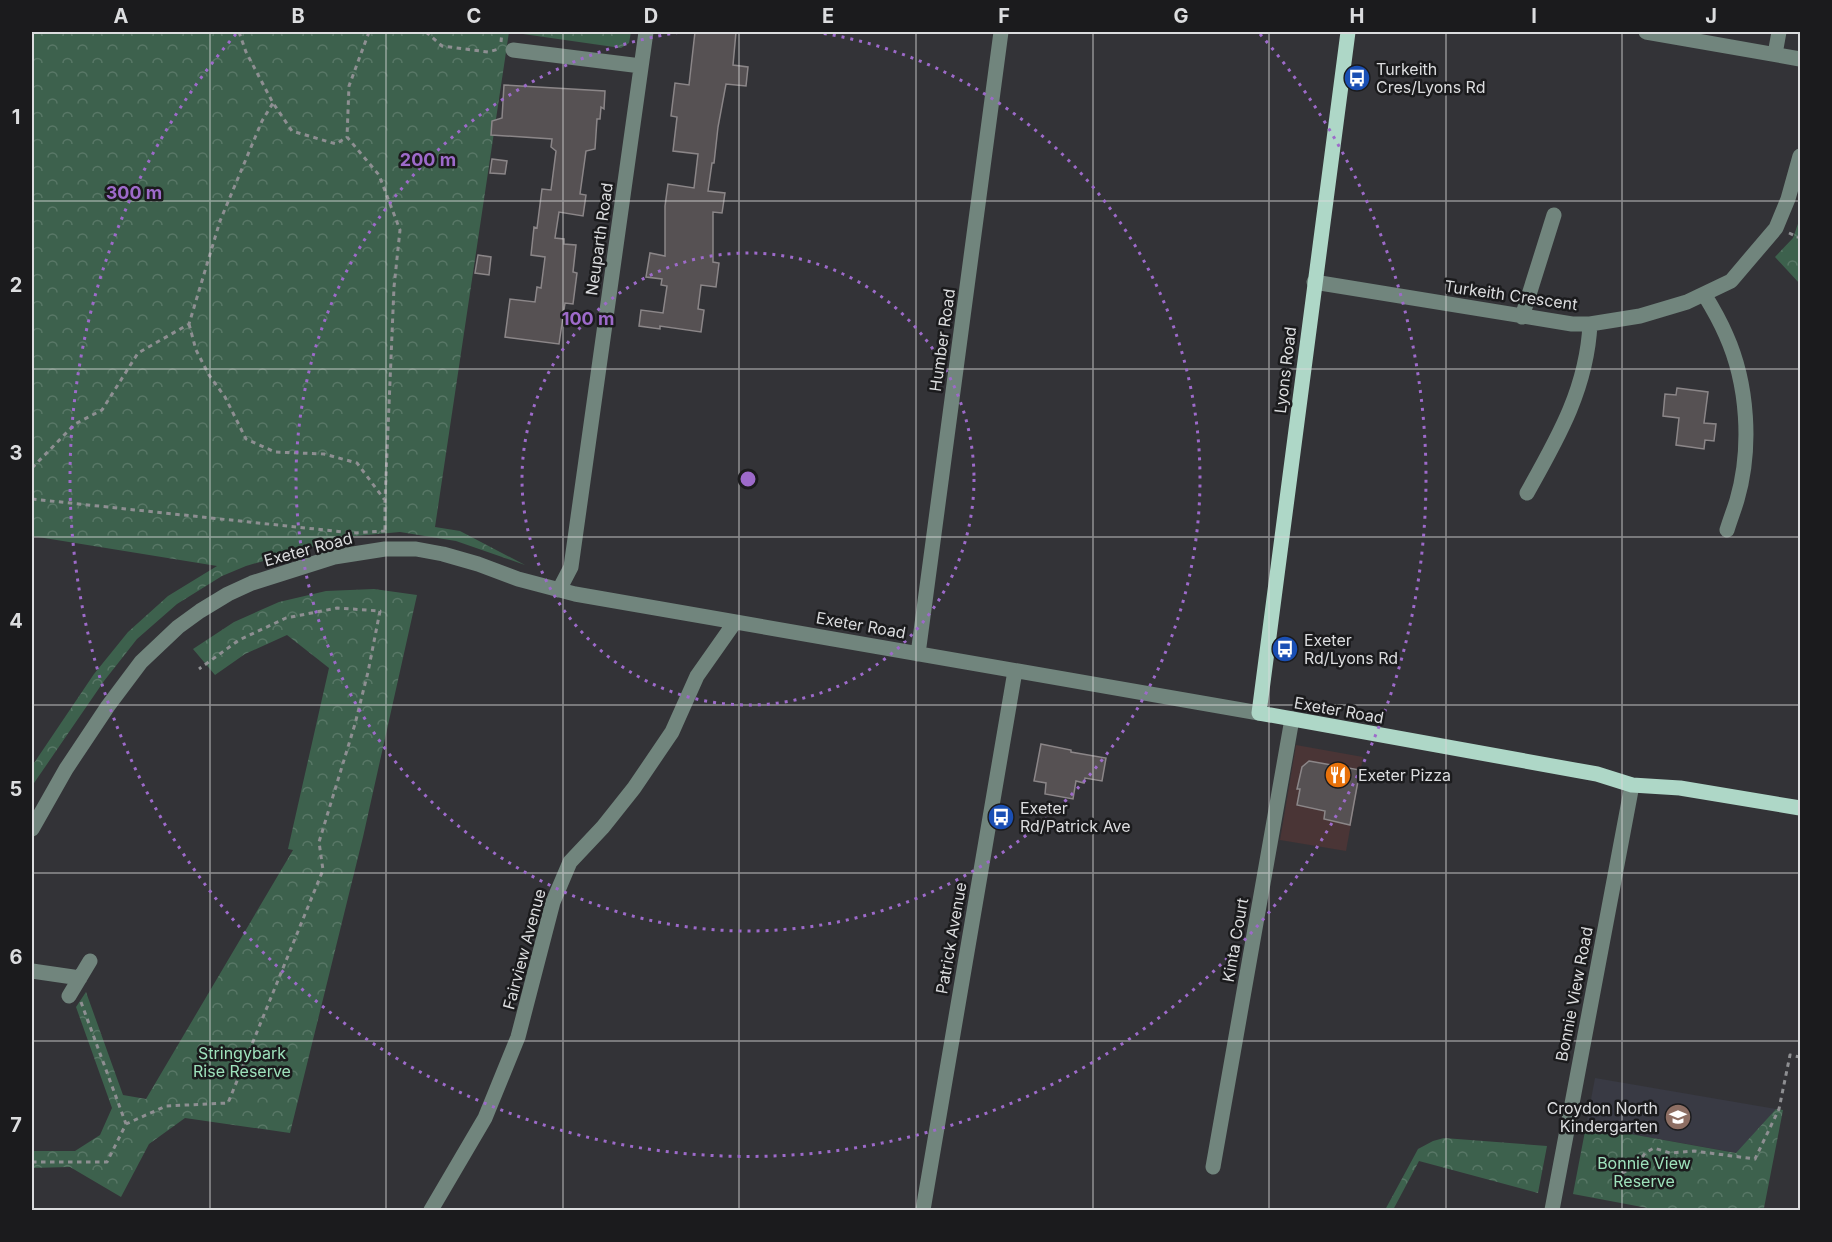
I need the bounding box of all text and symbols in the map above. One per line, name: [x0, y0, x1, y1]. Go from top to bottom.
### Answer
text: A: [114, 4, 129, 28]
text: B: [291, 4, 305, 28]
text: C: [467, 4, 481, 28]
text: D: [644, 4, 658, 28]
text: E: [822, 4, 834, 28]
text: F: [998, 4, 1010, 28]
text: G: [1173, 4, 1189, 28]
text: H: [1350, 4, 1364, 28]
text: I: [1531, 4, 1537, 28]
text: J: [1705, 4, 1717, 28]
place label: Turkeith Cres/Lyons Rd: [1376, 59, 1485, 97]
bus stop icon: Turkeith Cres/Lyons Rd: [1342, 63, 1372, 93]
text: 1: [12, 105, 20, 129]
text: 200 m: [400, 149, 456, 170]
street label: Neuparth Road: [581, 181, 617, 297]
text: 300 m: [106, 182, 162, 203]
text: 2: [10, 273, 22, 297]
street label: Turkeith Crescent: [1443, 276, 1579, 314]
street label: Humber Road: [925, 287, 959, 393]
text: 100 m: [562, 308, 614, 329]
street label: Lyons Road: [1270, 325, 1300, 415]
text: 3: [10, 441, 22, 465]
centre of rings: [738, 469, 758, 489]
street label: Exeter Road: [262, 528, 354, 570]
street label: Exeter Road: [815, 607, 907, 643]
text: 4: [9, 609, 23, 633]
place label: Exeter Rd/Lyons Rd: [1304, 630, 1398, 668]
bus stop icon: Exeter Rd/Lyons Rd: [1270, 634, 1300, 664]
street label: Exeter Road: [1293, 692, 1385, 728]
restaurant icon: Exeter Pizza: [1323, 760, 1353, 790]
place label: Exeter Pizza: [1358, 765, 1451, 785]
text: 5: [10, 777, 22, 801]
place label: Exeter Rd/Patrick Ave: [1020, 798, 1131, 836]
bus stop icon: Exeter Rd/Patrick Ave: [986, 802, 1016, 832]
street label: Patrick Avenue: [931, 881, 971, 995]
street label: Fairview Avenue: [498, 887, 550, 1011]
street label: Kinta Court: [1218, 896, 1252, 984]
street label: Bonnie View Road: [1551, 925, 1597, 1063]
text: 6: [10, 945, 23, 969]
park label: Stringybark Rise Reserve: [193, 1043, 291, 1081]
place label: Croydon North Kindergarten: [1547, 1098, 1658, 1136]
school or university icon: Croydon North Kindergarten: [1663, 1102, 1693, 1132]
text: 7: [10, 1113, 22, 1137]
park label: Bonnie View Reserve: [1597, 1153, 1691, 1191]

